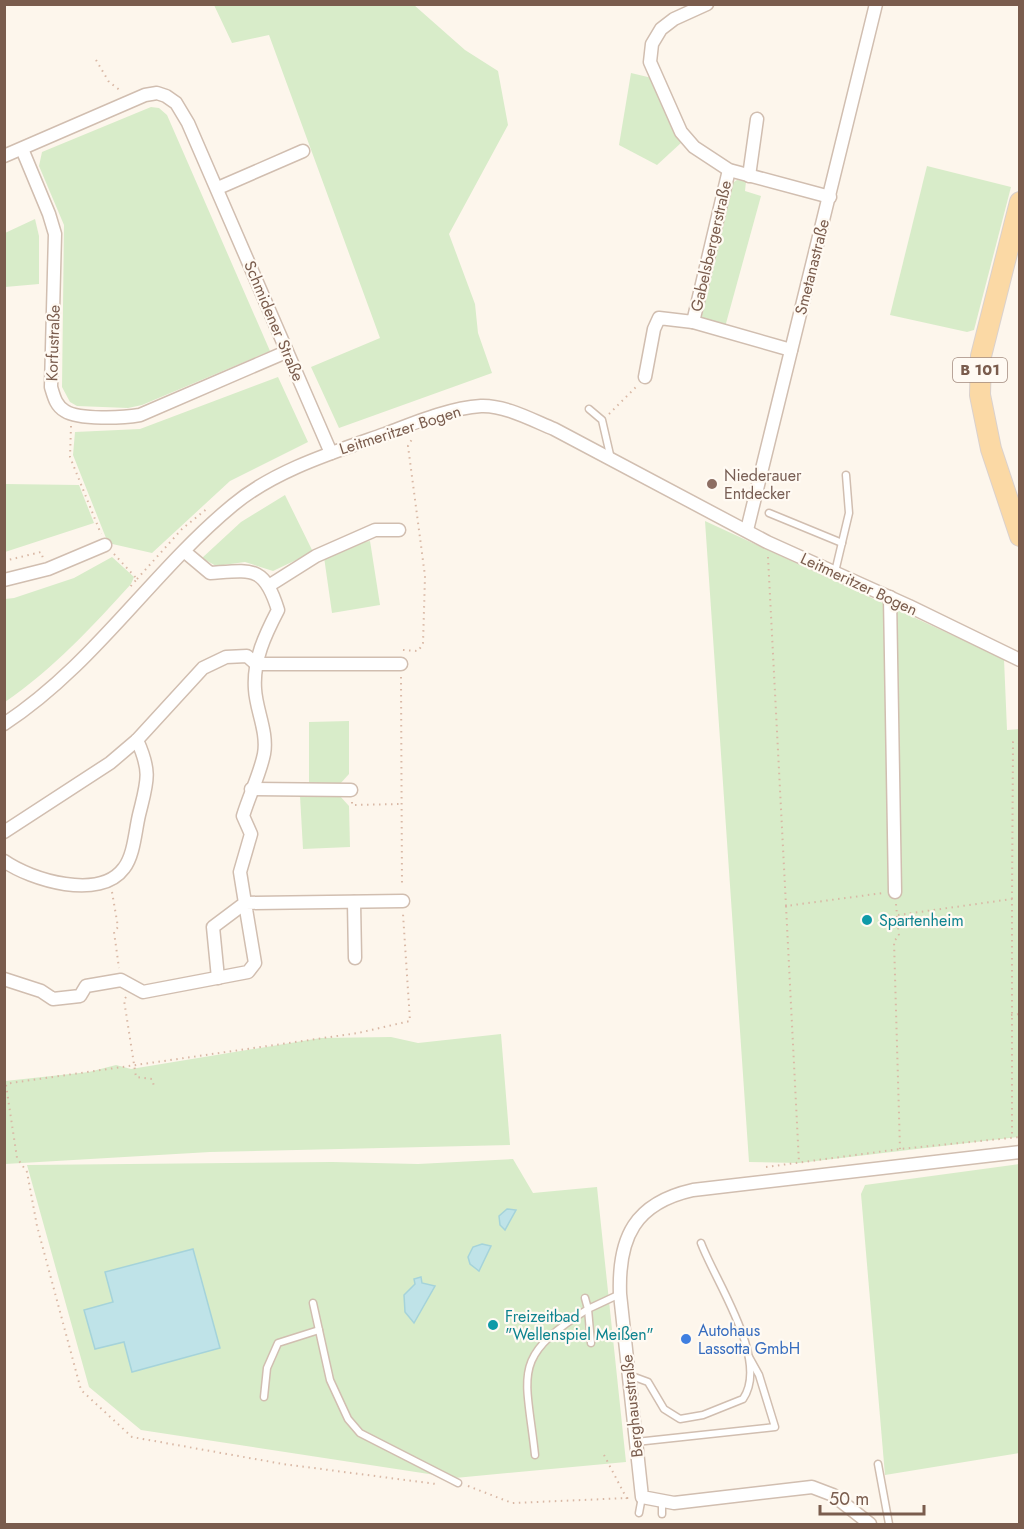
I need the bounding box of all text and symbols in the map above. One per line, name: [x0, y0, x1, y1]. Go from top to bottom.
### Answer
street label: Gabelsbergerstraße: [685, 178, 737, 314]
street label: Smetanastraße: [789, 217, 835, 317]
street label: Schmidener Straße: [238, 257, 310, 385]
street label: Korfustraße: [40, 304, 66, 382]
road number: B 101: [953, 358, 1007, 382]
street label: Leitmeritzer Bogen: [336, 399, 464, 461]
place label: Niederauer Entdecker: [724, 464, 802, 505]
marker: Niederauer Entdecker: [705, 477, 719, 491]
street label: Leitmeritzer Bogen: [797, 547, 921, 621]
place label: Spartenheim: [879, 909, 964, 932]
marker: Spartenheim: [860, 913, 874, 927]
place label: Freizeitbad "Wellenspiel Meißen": [505, 1305, 654, 1346]
marker: Freizeitbad "Wellenspiel Meißen": [486, 1318, 500, 1332]
place label: Autohaus Lassotta GmbH: [698, 1319, 800, 1360]
marker: Autohaus Lassotta GmbH: [679, 1332, 693, 1346]
street label: Berghausstraße: [615, 1353, 649, 1459]
scale bar: [820, 1478, 924, 1516]
text: 50 m: [829, 1486, 869, 1512]

